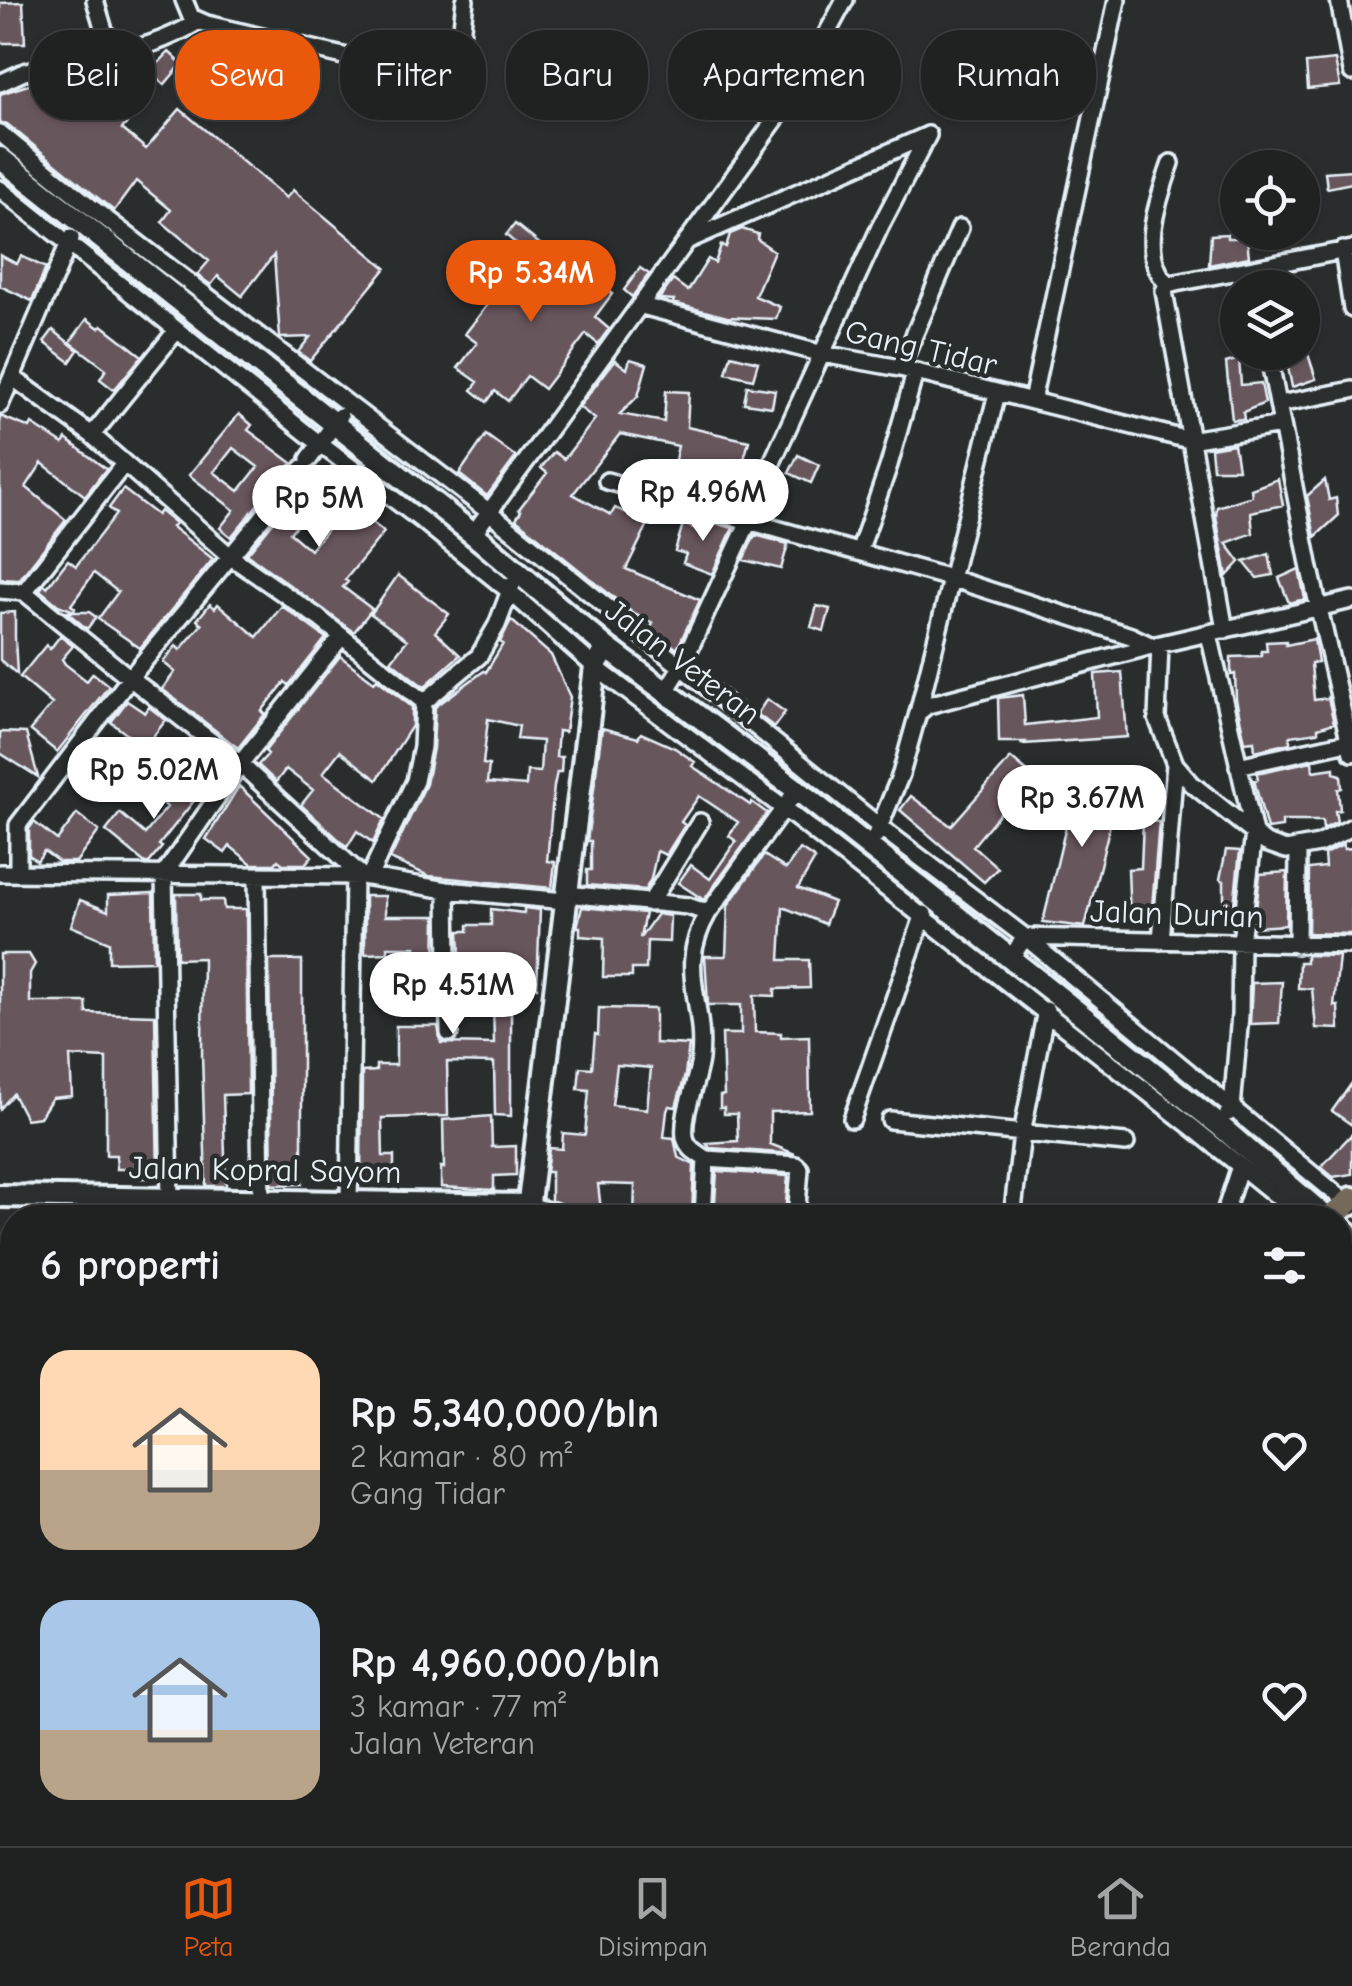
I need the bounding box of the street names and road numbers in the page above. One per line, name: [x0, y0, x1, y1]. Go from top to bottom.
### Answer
street label: Gang Tidar: [841, 313, 1001, 384]
street label: Jalan Veteran: [598, 592, 768, 732]
street label: Jalan Durian: [1090, 892, 1264, 936]
street label: Jalan Kopral Sayom: [128, 1149, 402, 1191]

